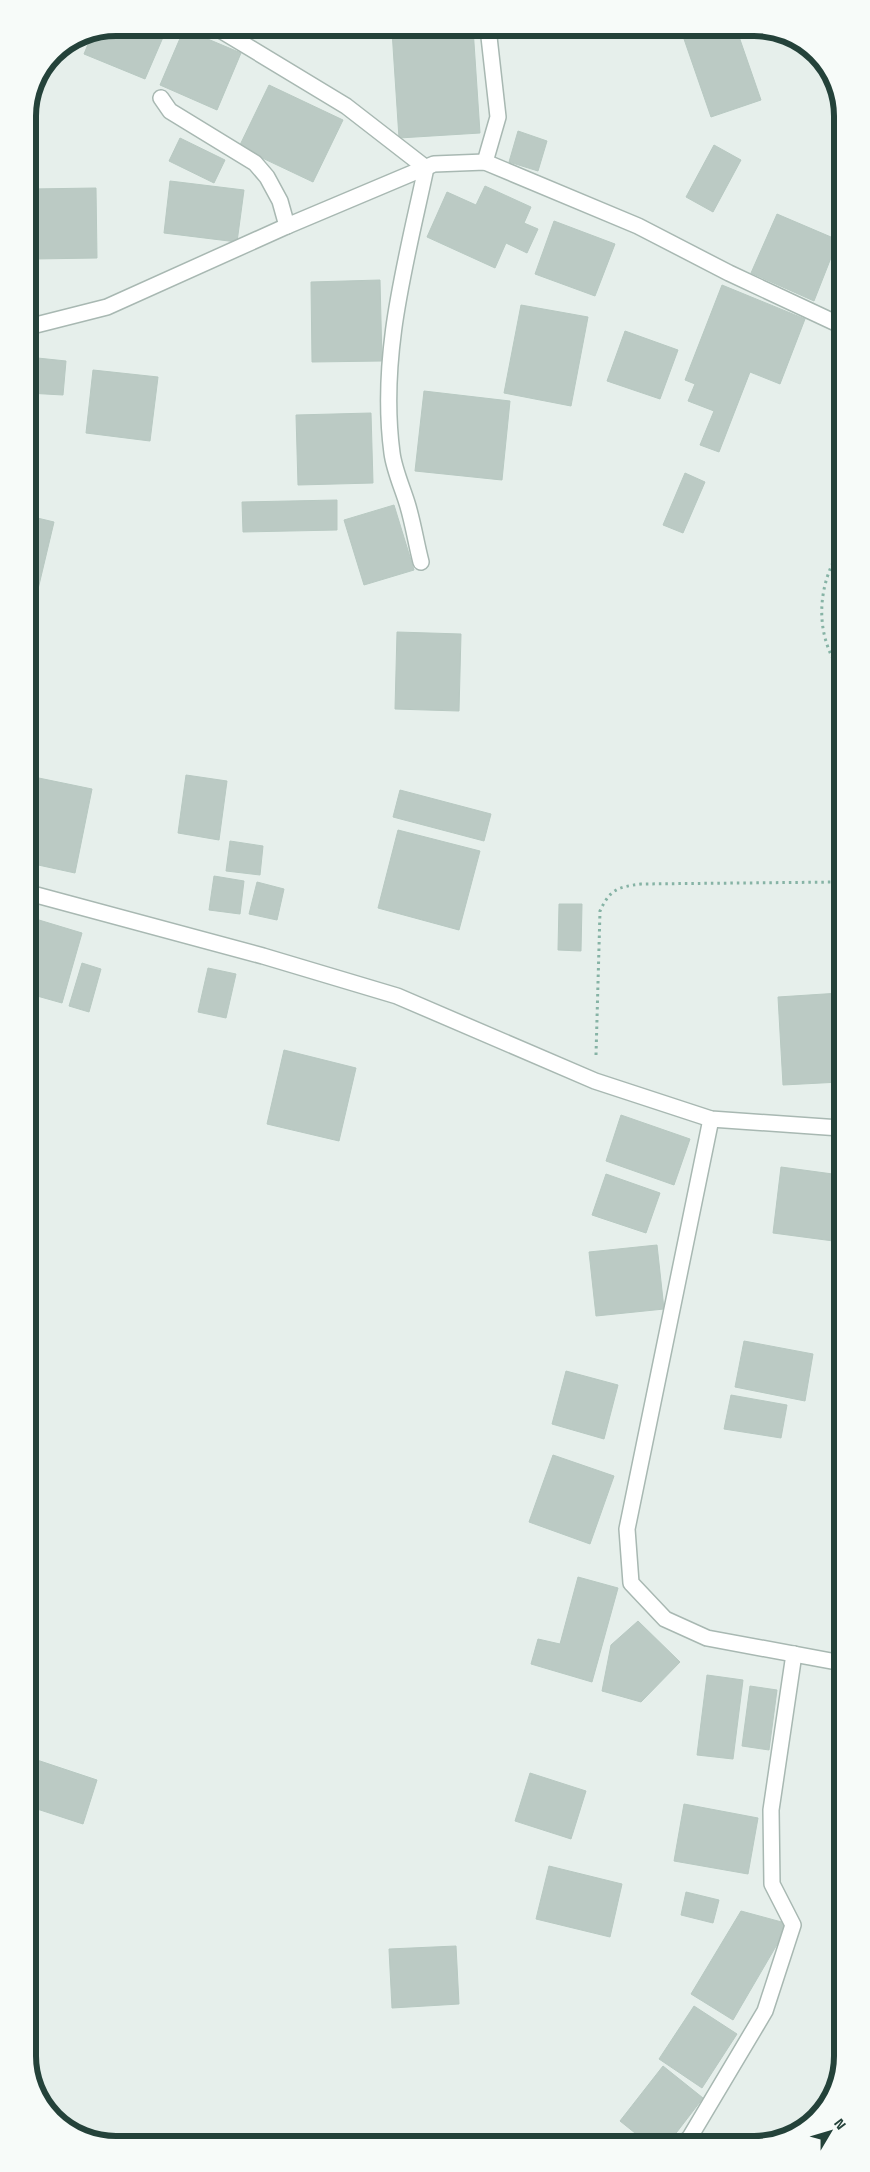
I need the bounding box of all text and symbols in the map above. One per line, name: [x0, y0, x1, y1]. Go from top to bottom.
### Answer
north arrow: [805, 2107, 855, 2157]
text: N: [829, 2113, 852, 2134]

